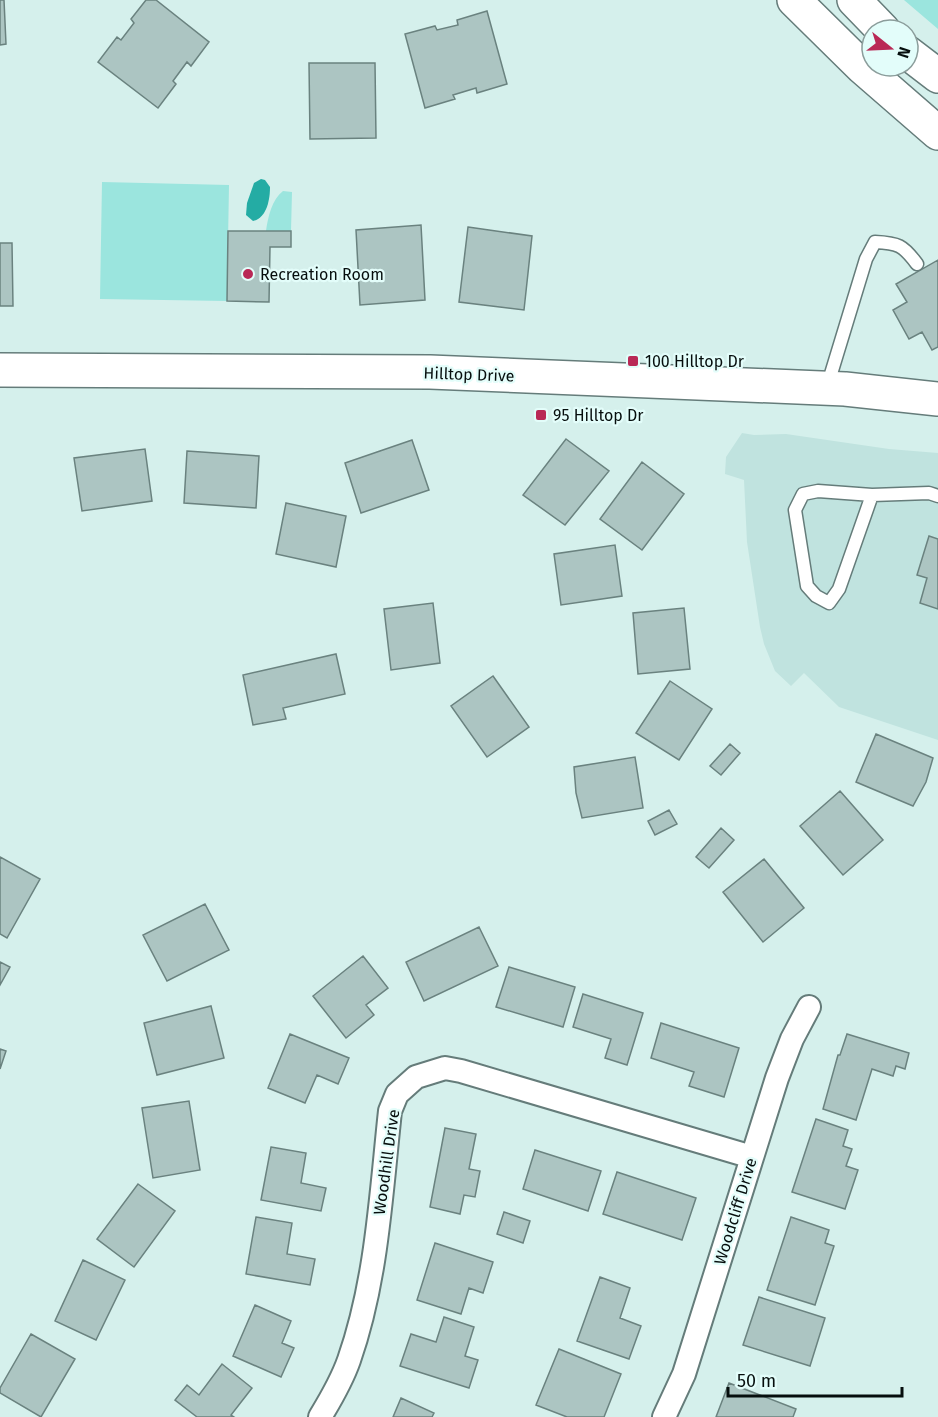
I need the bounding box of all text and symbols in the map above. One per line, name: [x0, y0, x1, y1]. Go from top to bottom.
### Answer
north arrow: [860, 18, 920, 78]
text: N: [893, 45, 914, 60]
place label: Recreation Room: [260, 265, 384, 284]
marker: Recreation Room: [241, 267, 255, 281]
place label: 100 Hilltop Dr: [645, 352, 745, 371]
marker: 100 Hilltop Dr: [626, 354, 640, 368]
street label: Hilltop Drive: [423, 363, 515, 386]
place label: 95 Hilltop Dr: [553, 406, 644, 425]
marker: 95 Hilltop Dr: [534, 408, 548, 422]
street label: Woodhill Drive: [370, 1108, 403, 1216]
street label: Woodcliff Drive: [710, 1155, 761, 1267]
scale bar: [728, 1360, 902, 1398]
text: 50 m: [737, 1370, 776, 1392]

